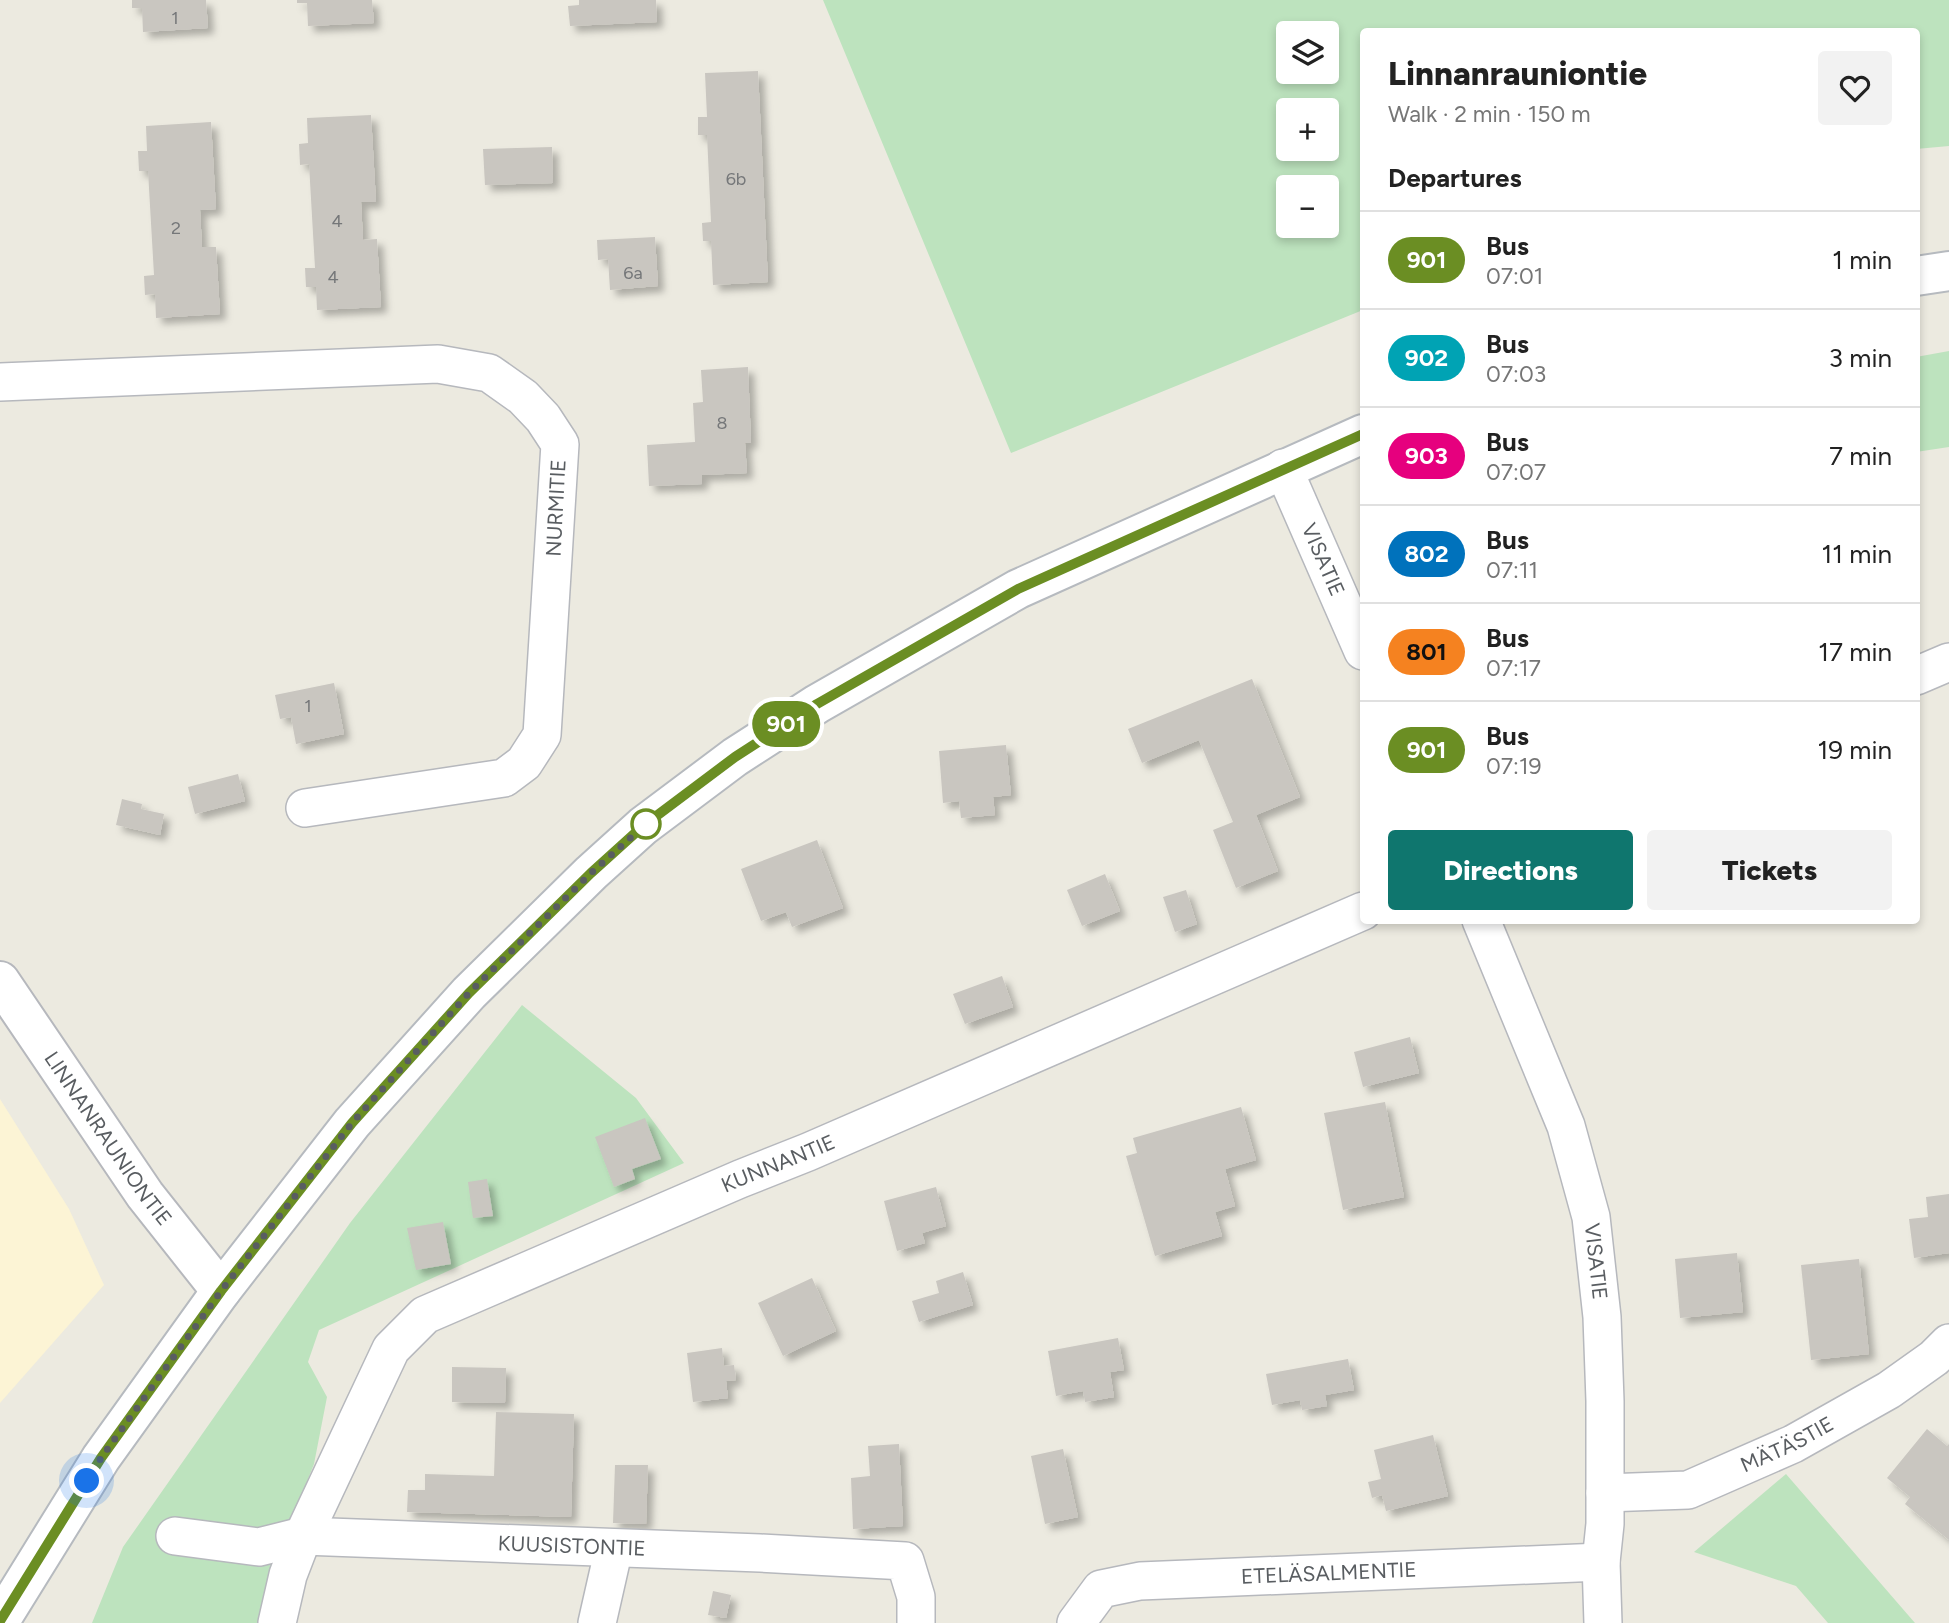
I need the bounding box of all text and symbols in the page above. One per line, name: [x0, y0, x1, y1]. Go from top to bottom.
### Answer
house number: 1: [171, 7, 179, 29]
map controls: [1276, 21, 1339, 238]
button: layers: [1276, 21, 1339, 84]
button: heart: [1818, 51, 1892, 125]
text: Linnanrauniontie: [1388, 54, 1647, 93]
button: +: [1276, 98, 1339, 161]
text: Walk · 2 min · 150 m: [1388, 100, 1591, 128]
text: Departures: [1388, 162, 1522, 194]
house number: 6b: [726, 168, 746, 190]
button: −: [1276, 175, 1339, 238]
house number: 4: [331, 210, 343, 232]
house number: 2: [171, 217, 181, 239]
text: Bus: [1486, 230, 1529, 262]
text: 1 min: [1832, 244, 1892, 276]
text: 901: [1407, 245, 1446, 274]
house number: 6a: [623, 262, 643, 284]
text: 07:01: [1486, 262, 1543, 290]
house number: 4: [327, 266, 339, 288]
text: Bus: [1486, 328, 1529, 360]
text: 3 min: [1829, 342, 1892, 374]
text: 902: [1405, 343, 1448, 372]
text: 07:03: [1486, 360, 1546, 388]
house number: 8: [716, 412, 728, 434]
text: Bus: [1486, 426, 1529, 458]
text: 7 min: [1829, 440, 1892, 472]
text: 903: [1405, 441, 1448, 470]
text: 07:07: [1486, 458, 1546, 486]
street label: NURMITIE: [540, 459, 571, 557]
street label: VISATIE: [1297, 519, 1350, 600]
text: Bus: [1486, 524, 1529, 556]
text: 11 min: [1821, 538, 1892, 570]
text: 802: [1404, 539, 1449, 568]
text: 07:11: [1486, 556, 1538, 584]
text: Bus: [1486, 622, 1529, 654]
text: 17 min: [1818, 636, 1892, 668]
text: 801: [1406, 637, 1447, 666]
text: 07:17: [1486, 654, 1541, 682]
house number: 1: [304, 695, 312, 717]
line badge: 901: [746, 701, 826, 747]
text: 901: [766, 709, 806, 738]
text: Bus: [1486, 720, 1529, 752]
text: 19 min: [1817, 734, 1892, 766]
text: 901: [1407, 735, 1446, 764]
text: 07:19: [1486, 752, 1541, 780]
unlabelled marker: [631, 809, 661, 839]
button: Directions: [1388, 830, 1633, 910]
button: Tickets: [1647, 830, 1892, 910]
street label: LINNANRAUNIONTIE: [39, 1046, 177, 1230]
street label: KUNNANTIE: [717, 1129, 839, 1198]
street label: VISATIE: [1580, 1222, 1613, 1301]
street label: MÄTÄSTIE: [1737, 1411, 1838, 1477]
your location: [69, 1463, 104, 1498]
street label: KUUSISTONTIE: [497, 1530, 646, 1561]
street label: ETELÄSALMENTIE: [1240, 1557, 1417, 1589]

